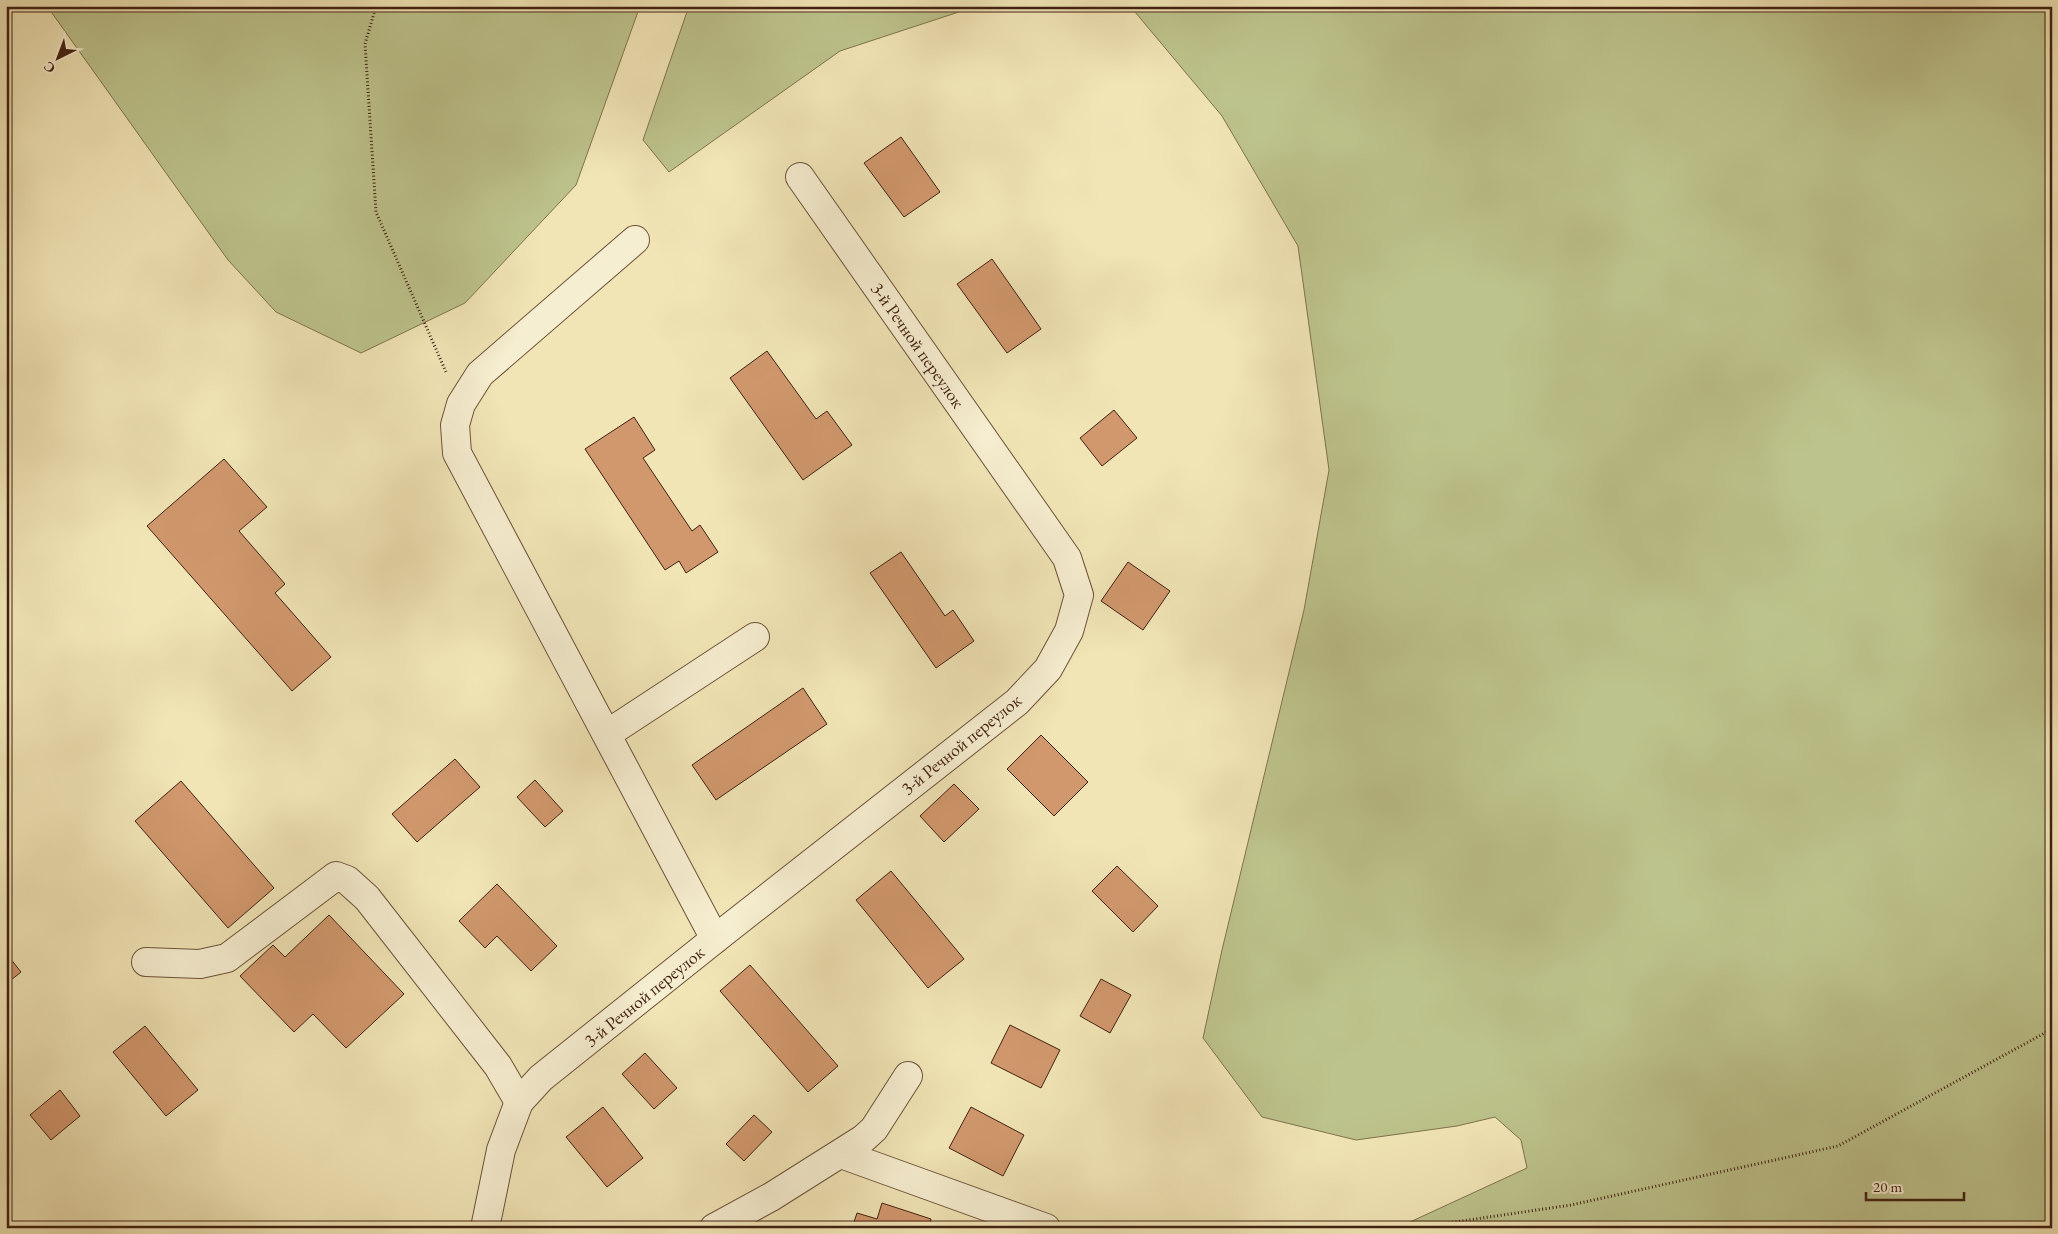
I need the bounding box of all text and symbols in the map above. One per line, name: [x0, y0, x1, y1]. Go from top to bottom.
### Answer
north arrow: [32, 32, 82, 82]
text: С: [40, 58, 59, 78]
street label: 3-й Речной переулок: [866, 278, 970, 413]
street label: 3-й Речной переулок: [896, 688, 1026, 800]
street label: 3-й Речной переулок: [579, 940, 709, 1052]
scale bar: [1866, 1169, 1963, 1201]
text: 20 m: [1873, 1177, 1902, 1196]

